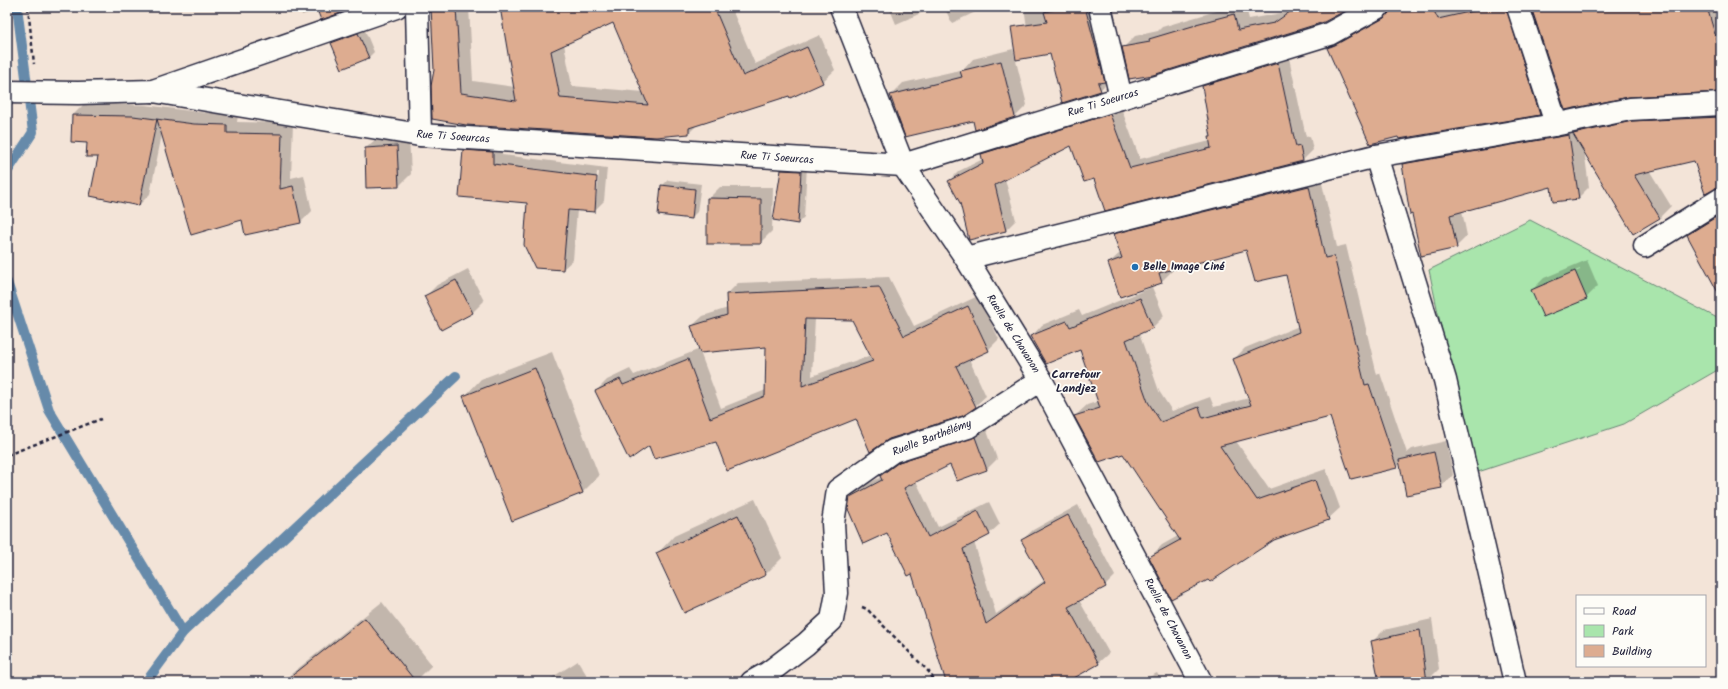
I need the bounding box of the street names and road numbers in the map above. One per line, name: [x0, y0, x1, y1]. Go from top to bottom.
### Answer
street label: Rue Ti Soeurcas: [1065, 84, 1141, 122]
street label: Rue Ti Soeurcas: [416, 125, 491, 149]
street label: Rue Ti Soeurcas: [740, 146, 815, 170]
street label: Ruelle de Chavanon: [981, 291, 1045, 377]
street label: Ruelle Barthélémy: [890, 414, 975, 461]
street label: Ruelle de Chavanon: [1139, 575, 1197, 663]

